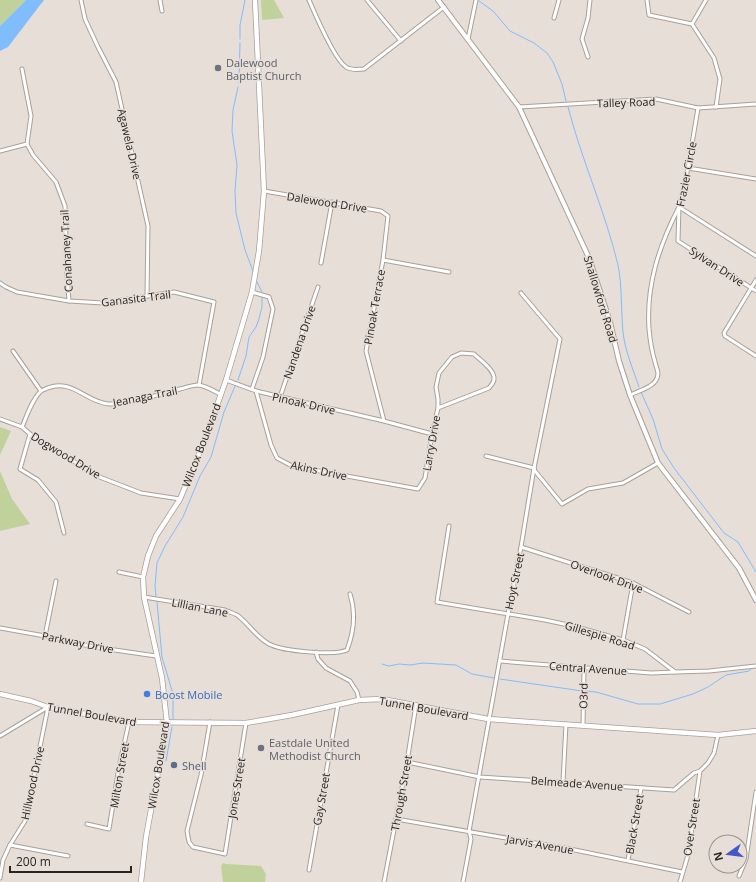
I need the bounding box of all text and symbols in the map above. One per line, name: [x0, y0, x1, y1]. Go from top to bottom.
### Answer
place label: Dalewood Baptist Church: [226, 55, 302, 83]
marker: Dalewood Baptist Church: [213, 63, 223, 73]
street label: Talley Road: [596, 93, 656, 111]
street label: Agawela Drive: [115, 107, 145, 181]
street label: Frazier Circle: [672, 140, 700, 208]
street label: Dalewood Drive: [286, 188, 368, 216]
street label: Conahaney Trail: [56, 209, 76, 293]
street label: Sylvan Drive: [687, 243, 747, 289]
street label: Shallowford Road: [581, 254, 621, 344]
street label: Pinoak Terrace: [360, 268, 388, 346]
street label: Ganasita Trail: [100, 286, 172, 310]
street label: Nandena Drive: [279, 303, 319, 381]
street label: Jeanaga Trail: [111, 382, 178, 410]
street label: Pinoak Drive: [271, 388, 337, 418]
street label: Wilcox Boulevard: [178, 401, 224, 489]
street label: Larry Drive: [419, 414, 443, 472]
street label: Dogwood Drive: [28, 428, 104, 482]
street label: Akins Drive: [289, 457, 349, 483]
street label: Hoyt Street: [501, 551, 527, 611]
street label: Overlook Drive: [569, 556, 645, 596]
street label: Lillian Lane: [170, 594, 230, 620]
street label: Gillespie Road: [563, 617, 637, 653]
street label: Parkway Drive: [41, 628, 115, 656]
street label: Central Avenue: [548, 658, 628, 678]
street label: O3rd: [575, 683, 591, 709]
place label: Boost Mobile: [155, 687, 222, 702]
marker: Boost Mobile: [142, 689, 152, 699]
street label: Tunnel Boulevard: [378, 693, 470, 723]
street label: Tunnel Boulevard: [46, 699, 138, 729]
street label: Wilcox Boulevard: [144, 720, 172, 810]
place label: Eastdale United Methodist Church: [269, 735, 361, 763]
street label: Milton Street: [106, 741, 132, 809]
marker: Eastdale United Methodist Church: [256, 743, 266, 753]
street label: Hillwood Drive: [17, 745, 47, 821]
street label: Through Street: [387, 754, 415, 832]
street label: Jones Street: [224, 756, 248, 820]
place label: Shell: [182, 758, 207, 773]
marker: Shell: [169, 760, 179, 770]
street label: Gay Street: [309, 771, 333, 826]
street label: Belmeade Avenue: [530, 772, 624, 794]
street label: Black Street: [621, 793, 647, 855]
street label: Over Street: [679, 797, 703, 857]
street label: Jarvis Avenue: [504, 831, 575, 857]
north arrow: [708, 834, 748, 874]
scale bar: [10, 848, 131, 874]
text: N: [709, 850, 726, 863]
text: 200 m: [16, 853, 51, 870]

